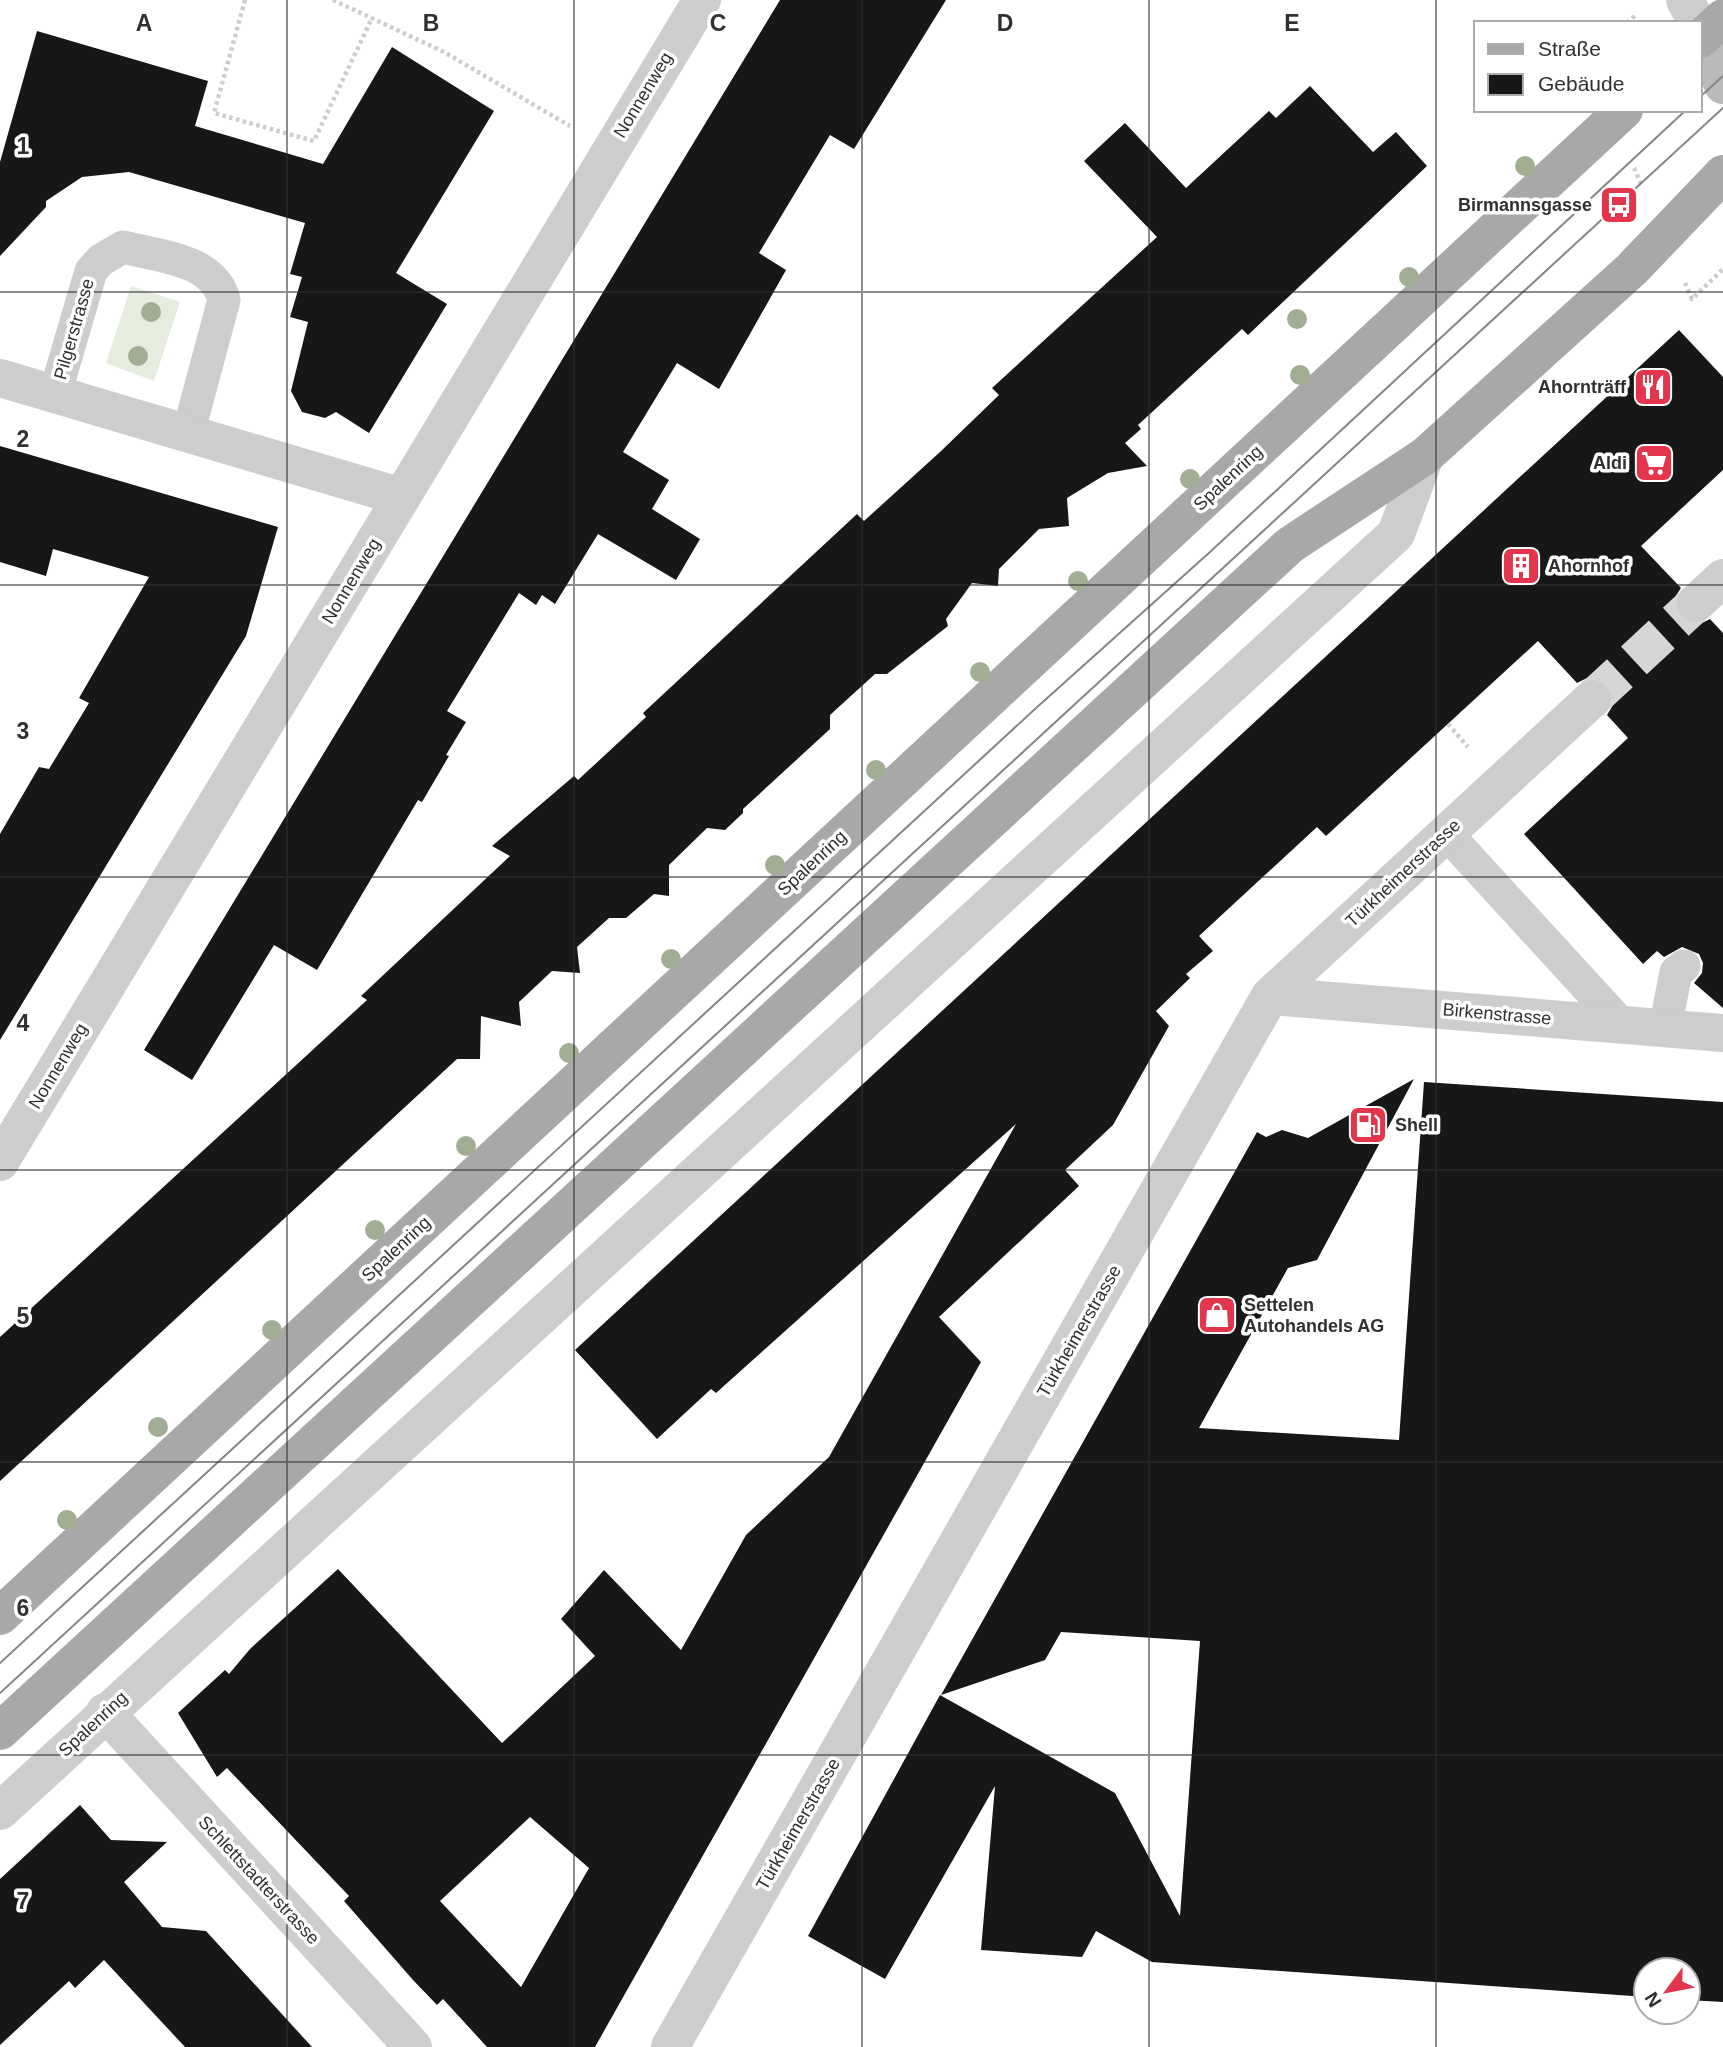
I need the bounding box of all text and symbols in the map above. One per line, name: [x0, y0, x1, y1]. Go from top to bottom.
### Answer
text: A: [136, 10, 152, 36]
text: B: [423, 10, 439, 36]
text: C: [710, 10, 726, 36]
text: D: [997, 10, 1013, 36]
text: E: [1284, 10, 1300, 36]
legend: [1474, 21, 1702, 112]
text: Straße: [1538, 37, 1601, 60]
street label: Nonnenweg: [610, 49, 676, 141]
text: Gebäude: [1538, 72, 1624, 95]
text: 1: [17, 133, 30, 159]
bus stop icon: Birmannsgasse: [1598, 184, 1640, 226]
place label: Birmannsgasse: [1458, 195, 1592, 215]
street label: Pilgerstrasse: [50, 276, 98, 382]
restaurant icon: Ahornträff: [1632, 366, 1674, 408]
place label: Ahornträff: [1538, 377, 1627, 397]
text: 2: [17, 426, 29, 452]
street label: Spalenring: [1190, 441, 1266, 515]
supermarket icon: Aldi: [1633, 442, 1675, 484]
place label: Aldi: [1593, 453, 1627, 473]
street label: Nonnenweg: [318, 535, 384, 627]
building icon: Ahornhof: [1500, 545, 1542, 587]
place label: Ahornhof: [1548, 556, 1630, 576]
text: 3: [17, 718, 29, 744]
street label: Türkheimerstrasse: [1342, 815, 1464, 931]
street label: Spalenring: [774, 826, 850, 900]
street label: Birkenstrasse: [1442, 999, 1552, 1029]
text: 4: [17, 1010, 30, 1036]
street label: Nonnenweg: [25, 1020, 91, 1112]
fuel station icon: Shell: [1347, 1104, 1389, 1146]
place label: Shell: [1395, 1115, 1438, 1135]
street label: Spalenring: [358, 1212, 434, 1286]
street label: Türkheimerstrasse: [1033, 1261, 1125, 1401]
shop icon: Settelen Autohandels AG: [1196, 1294, 1238, 1336]
place label: Settelen Autohandels AG: [1244, 1295, 1384, 1336]
text: 5: [17, 1303, 30, 1329]
text: 6: [17, 1595, 29, 1621]
street label: Spalenring: [55, 1687, 131, 1761]
street label: Türkheimerstrasse: [752, 1754, 844, 1894]
street label: Schlettstadterstrasse: [194, 1812, 324, 1948]
text: 7: [17, 1888, 29, 1914]
north arrow: [1632, 1956, 1702, 2026]
text: N: [1640, 1988, 1666, 2011]

